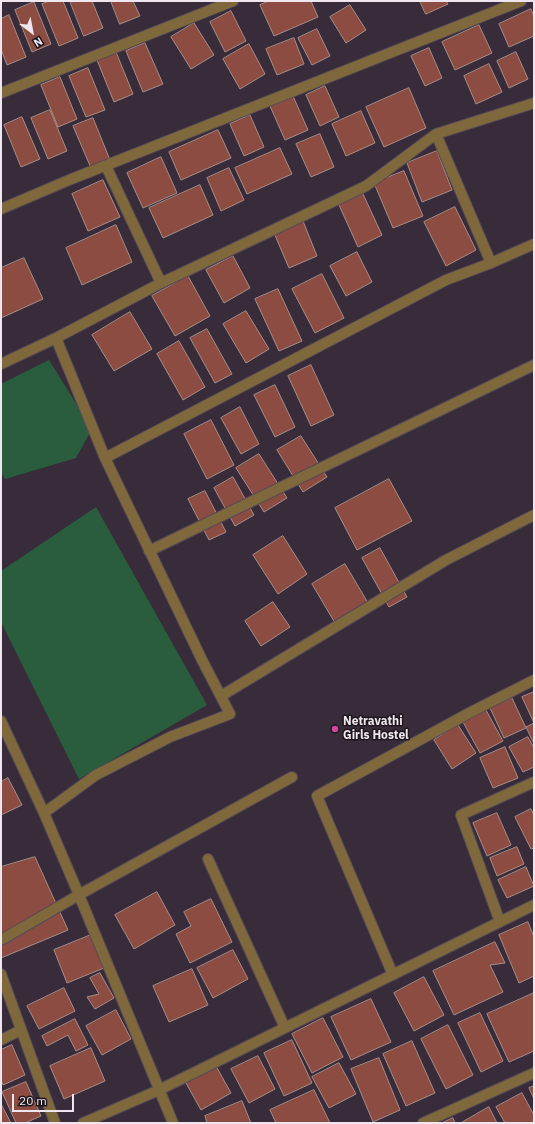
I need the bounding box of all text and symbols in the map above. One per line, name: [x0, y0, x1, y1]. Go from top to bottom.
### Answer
north arrow: [12, 12, 52, 52]
text: N: [31, 34, 45, 50]
place label: Netravathi Girls Hostel: [343, 715, 409, 743]
marker: Netravathi Girls Hostel: [330, 724, 340, 734]
scale bar: [14, 1086, 76, 1112]
text: 20 m: [19, 1093, 47, 1108]

